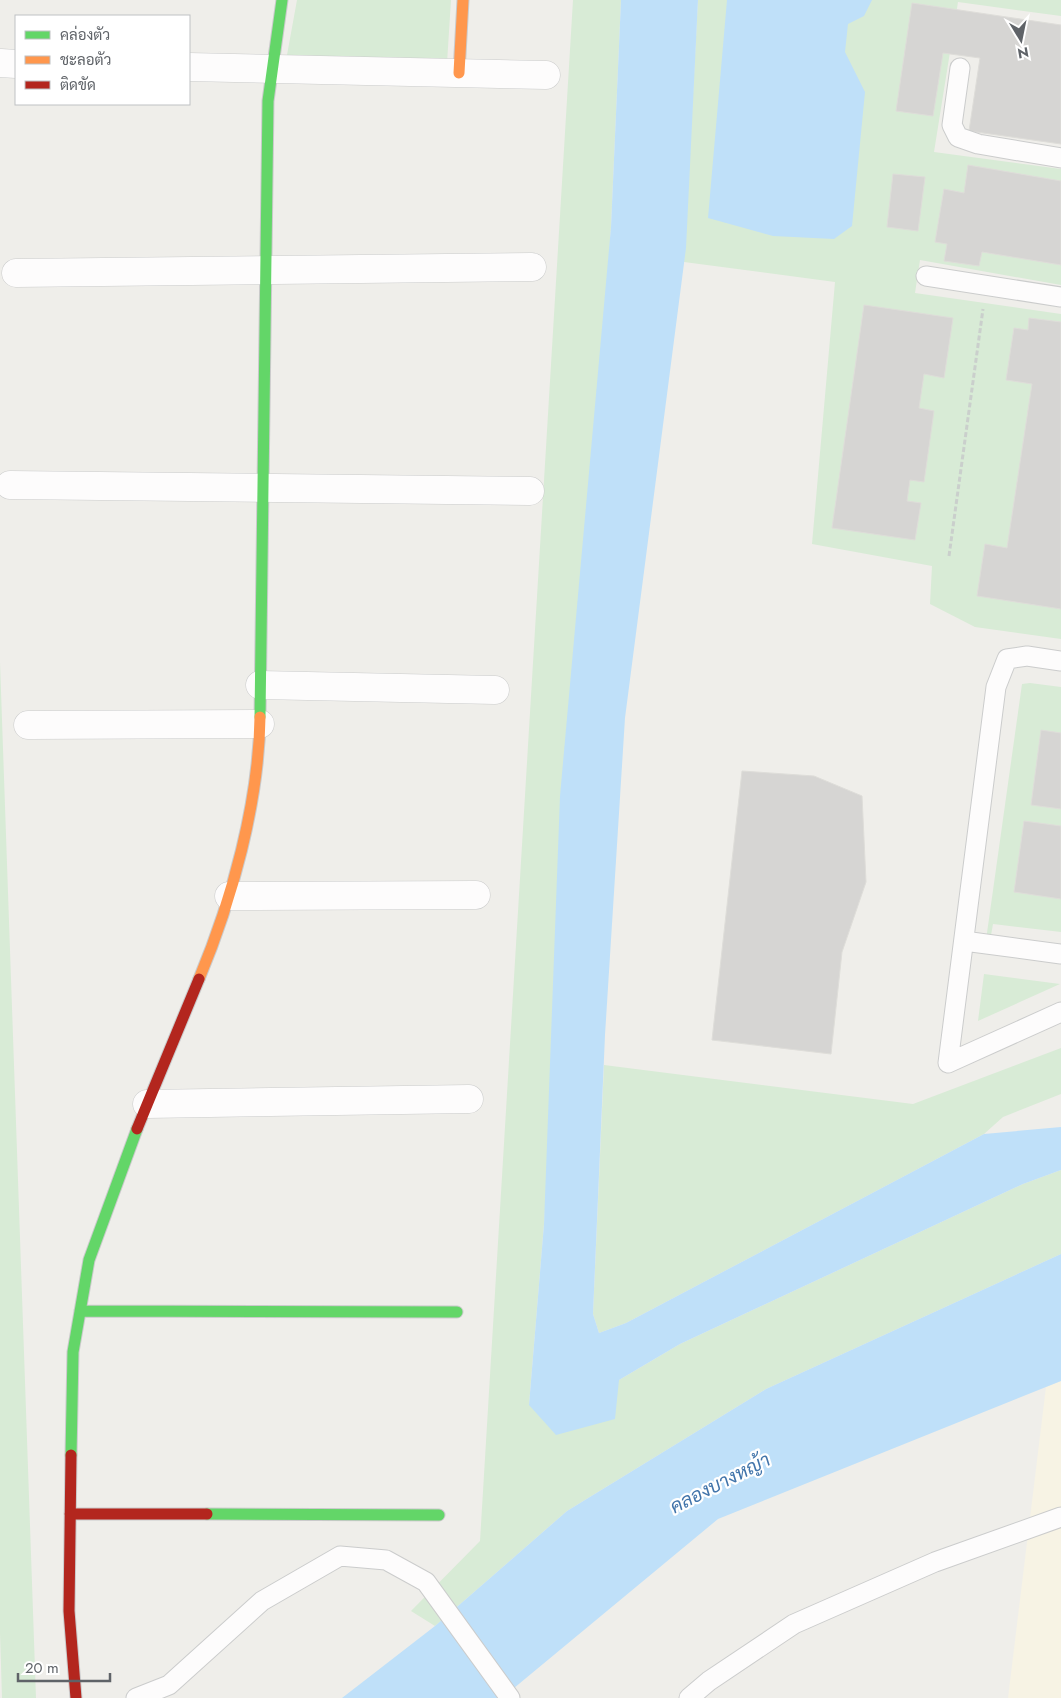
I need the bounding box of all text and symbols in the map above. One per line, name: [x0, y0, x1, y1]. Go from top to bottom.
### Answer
legend: [15, 15, 190, 105]
north arrow: [996, 15, 1046, 65]
text: คล่องตัว: [60, 24, 110, 46]
text: N: [1016, 42, 1030, 64]
text: ชะลอตัว: [60, 49, 111, 71]
text: ติดขัด: [60, 74, 96, 96]
water label: คลองบางหญ้า: [665, 1446, 775, 1520]
scale bar: [18, 1650, 110, 1682]
text: 20 m: [25, 1657, 59, 1679]

